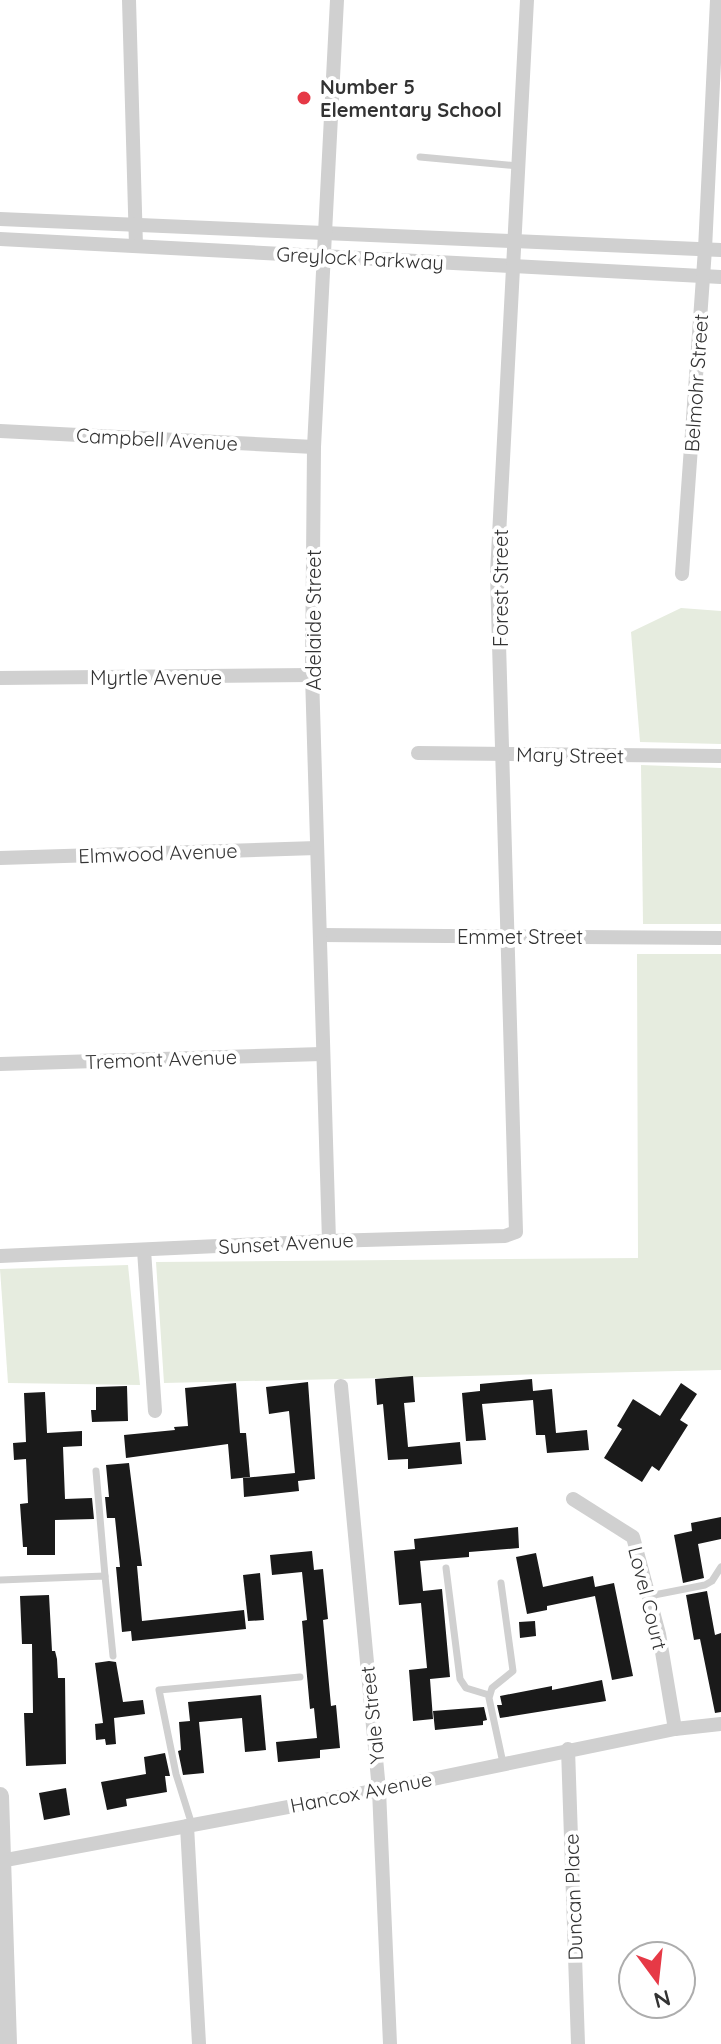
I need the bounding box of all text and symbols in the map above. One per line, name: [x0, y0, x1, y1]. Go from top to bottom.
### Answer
place label: Number 5 Elementary School: [320, 74, 502, 122]
marker: Number 5 Elementary School: [295, 89, 313, 107]
street label: Greylock Parkway: [276, 241, 444, 275]
street label: Belmohr Street: [679, 313, 713, 453]
street label: Campbell Avenue: [75, 422, 239, 456]
street label: Forest Street: [488, 529, 513, 647]
street label: Adelaide Street: [301, 549, 326, 690]
street label: Myrtle Avenue: [90, 665, 222, 690]
street label: Mary Street: [516, 742, 624, 768]
street label: Elmwood Avenue: [78, 838, 238, 868]
street label: Emmet Street: [457, 924, 583, 949]
street label: Tremont Avenue: [85, 1044, 237, 1074]
street label: Sunset Avenue: [218, 1227, 354, 1259]
street label: Lovel Court: [623, 1544, 673, 1652]
street label: Yale Street: [354, 1665, 390, 1765]
street label: Hancox Avenue: [288, 1766, 434, 1818]
street label: Duncan Place: [558, 1833, 588, 1961]
north arrow: [617, 1940, 697, 2020]
text: N: [651, 1984, 674, 2015]

